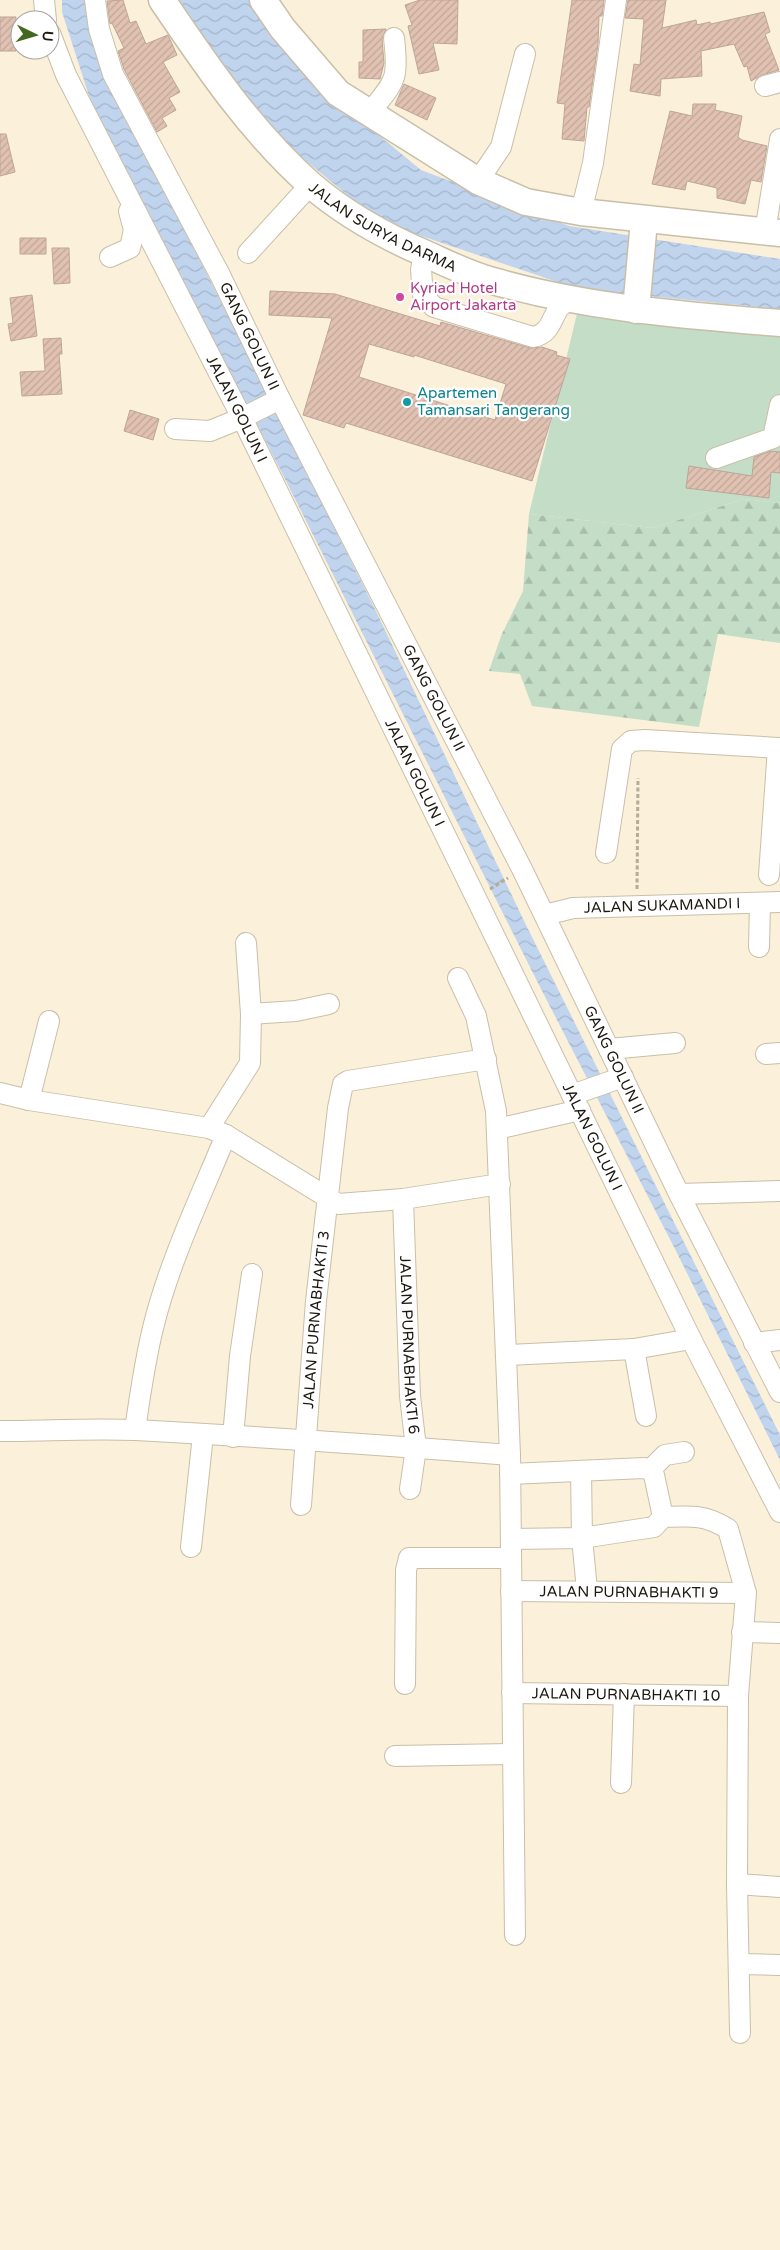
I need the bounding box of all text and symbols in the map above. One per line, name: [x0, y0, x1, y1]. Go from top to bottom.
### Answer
north arrow: [10, 10, 60, 60]
text: U: [39, 30, 56, 42]
street label: JALAN SURYA DARMA: [305, 178, 460, 276]
street label: GANG GOLUN II: [216, 279, 283, 393]
place label: Kyriad Hotel Airport Jakarta: [410, 279, 516, 314]
marker: Kyriad Hotel Airport Jakarta: [394, 291, 406, 303]
street label: JALAN GOLUN I: [202, 352, 271, 465]
place label: Apartemen Tamansari Tangerang: [417, 384, 570, 419]
marker: Apartemen Tamansari Tangerang: [401, 396, 413, 408]
street label: GANG GOLUN II: [399, 641, 469, 754]
street label: JALAN GOLUN I: [381, 716, 449, 829]
street label: JALAN SUKAMANDI I: [583, 894, 741, 917]
street label: GANG GOLUN II: [580, 1003, 648, 1116]
street label: JALAN GOLUN I: [559, 1080, 626, 1193]
street label: JALAN PURNABHAKTI 3: [299, 1230, 333, 1409]
street label: JALAN PURNABHAKTI 6: [396, 1255, 423, 1435]
street label: JALAN PURNABHAKTI 9: [539, 1582, 718, 1602]
street label: JALAN PURNABHAKTI 10: [532, 1684, 720, 1705]

